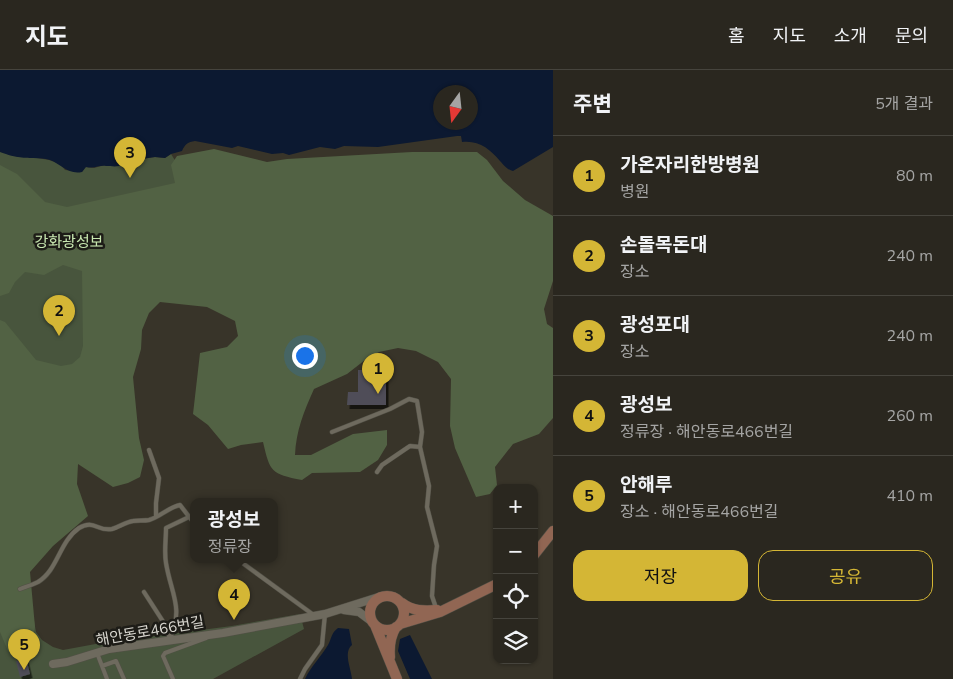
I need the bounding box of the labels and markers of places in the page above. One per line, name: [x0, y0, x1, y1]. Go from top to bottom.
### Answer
pin: 3: [114, 137, 146, 178]
pin: 2: [43, 295, 75, 336]
pin: 1: [362, 353, 394, 394]
pin: 4: [218, 579, 250, 620]
pin: 5: [8, 629, 40, 670]

